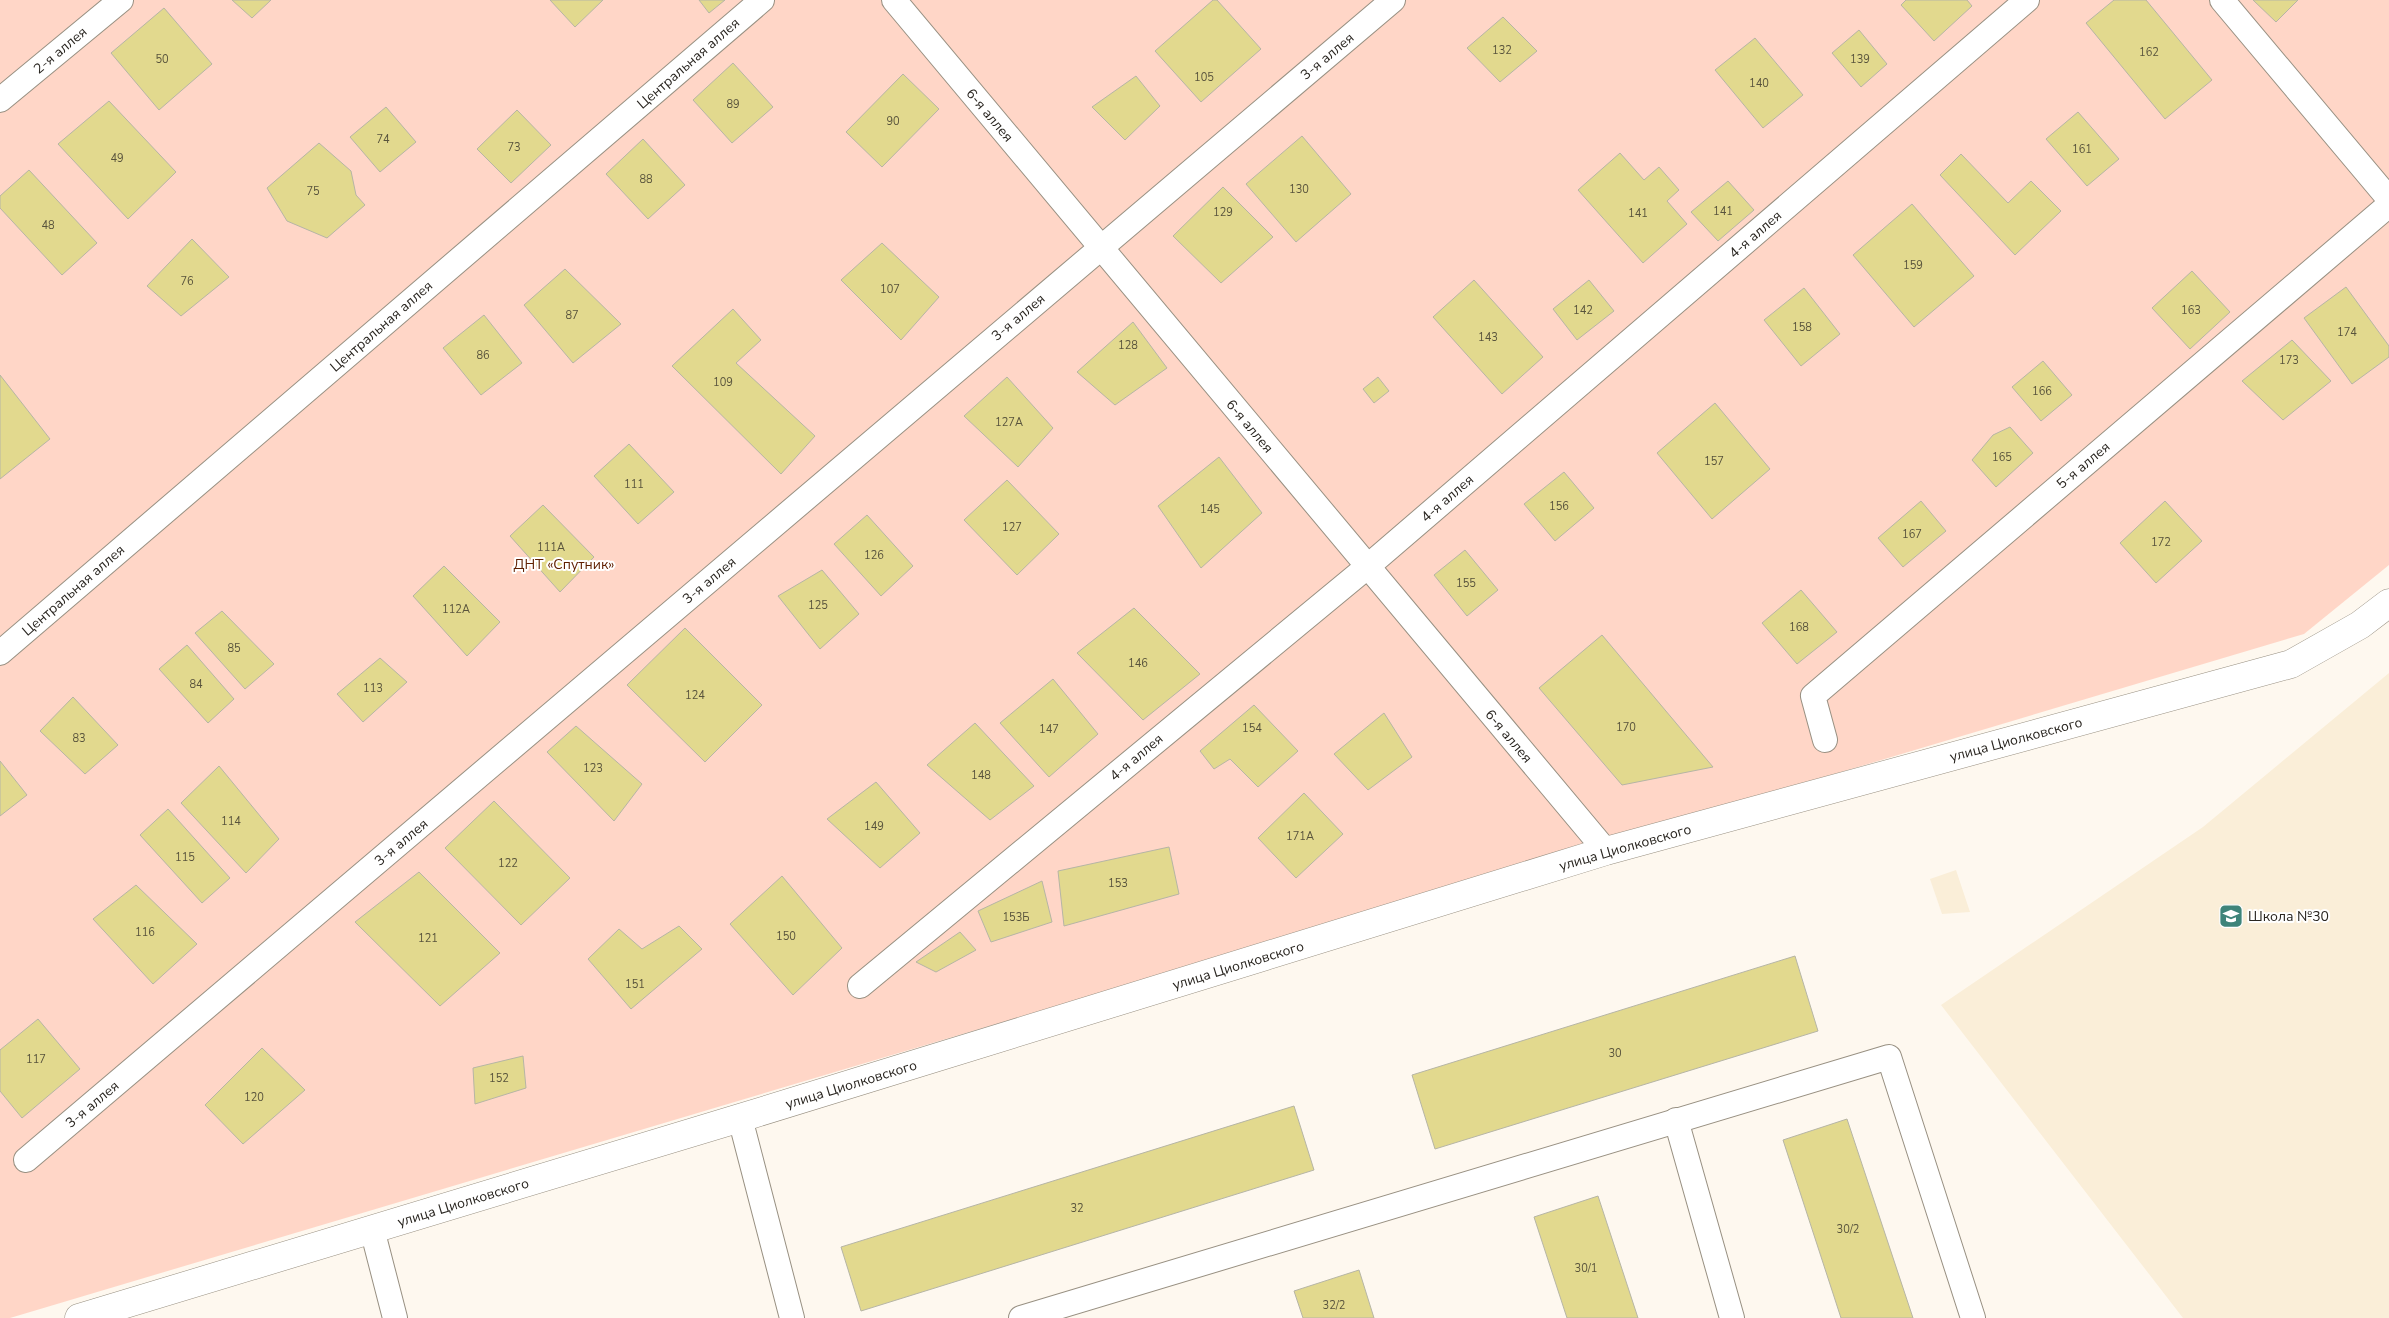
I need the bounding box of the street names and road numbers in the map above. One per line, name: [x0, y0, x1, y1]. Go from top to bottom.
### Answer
street label: Центральная аллея: [633, 14, 744, 113]
street label: 2-я аллея: [30, 22, 91, 78]
street label: 3-я аллея: [1297, 28, 1358, 84]
street label: 6-я аллея: [962, 85, 1018, 146]
street label: 4-я аллея: [1725, 206, 1786, 263]
street label: Центральная аллея: [326, 277, 437, 376]
street label: 3-я аллея: [988, 289, 1049, 345]
street label: 6-я аллея: [1222, 396, 1278, 457]
street label: 5-я аллея: [2053, 437, 2114, 493]
street label: 4-я аллея: [1417, 470, 1478, 527]
street label: Центральная аллея: [18, 541, 129, 640]
street label: 3-я аллея: [679, 552, 740, 608]
street label: 6-я аллея: [1481, 706, 1537, 767]
street label: улица Циолковского: [1948, 713, 2085, 766]
street label: 4-я аллея: [1106, 729, 1167, 785]
street label: 3-я аллея: [371, 814, 432, 870]
street label: улица Циолковского: [1557, 820, 1693, 875]
street label: улица Циолковского: [1170, 936, 1306, 995]
street label: улица Циолковского: [783, 1055, 919, 1114]
street label: 3-я аллея: [62, 1076, 123, 1132]
street label: улица Циолковского: [395, 1173, 531, 1232]

